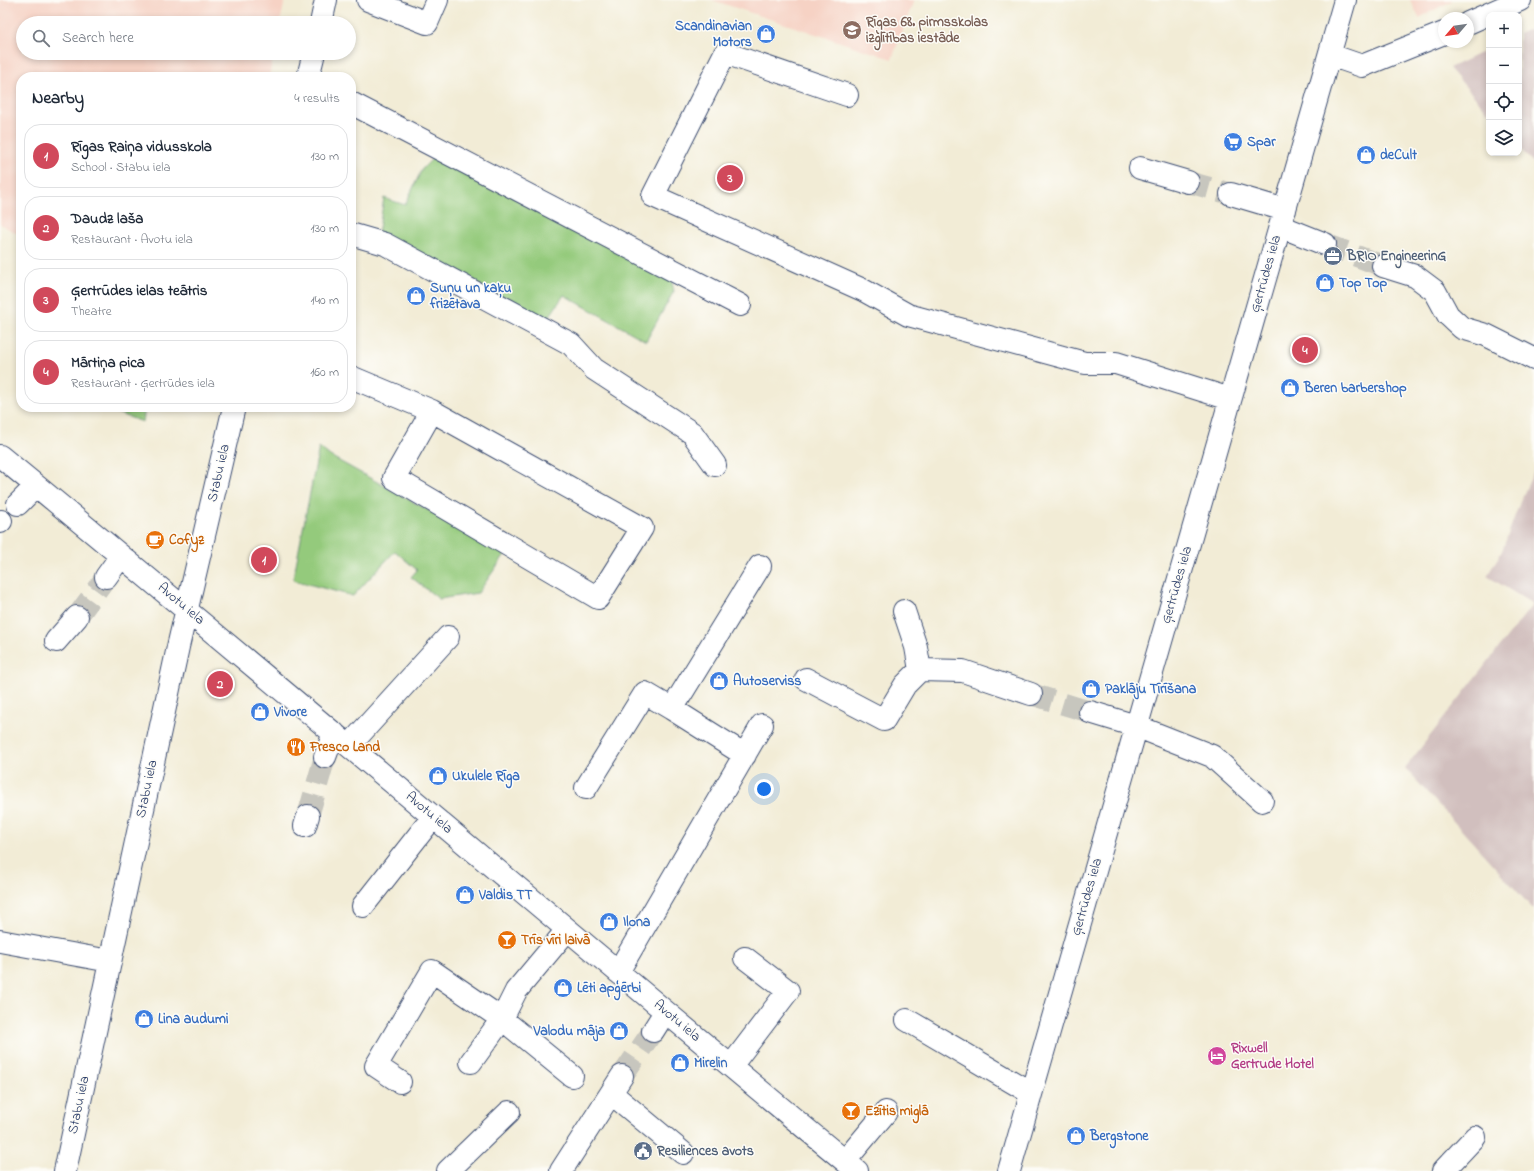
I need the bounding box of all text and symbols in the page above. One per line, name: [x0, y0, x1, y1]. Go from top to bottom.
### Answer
place label: Rīgas 68. pirmsskolas izglītības iestāde: [865, 12, 988, 51]
north arrow: [1438, 12, 1474, 48]
map controls: [1486, 12, 1522, 156]
button: +: [1486, 12, 1522, 48]
search box: [16, 16, 356, 60]
place label: Scandinavian Motors: [675, 16, 752, 53]
school or university icon: Rīgas 68. pirmsskolas izglītības iestāde: [841, 19, 863, 41]
shop icon: Scandinavian Motors: [755, 23, 777, 45]
icon: search: [30, 27, 52, 49]
text: Search here: [62, 27, 134, 49]
button: −: [1486, 48, 1522, 84]
button: locate: [1486, 84, 1522, 120]
text: Nearby: [32, 86, 84, 111]
text: 4 results: [294, 89, 340, 108]
button: layers: [1486, 120, 1522, 156]
supermarket icon: Spar: [1222, 131, 1244, 153]
place label: Spar: [1247, 132, 1276, 153]
text: Rīgas Raiņa vidusskola: [71, 136, 212, 158]
shop icon: deCult: [1355, 144, 1377, 166]
place label: deCult: [1380, 145, 1417, 166]
text: 1: [44, 147, 48, 166]
text: 130 m: [311, 147, 339, 166]
text: School · Stabu iela: [71, 158, 171, 177]
pin: 3: [717, 163, 743, 193]
text: Daudz laša: [71, 208, 143, 230]
text: 2: [43, 219, 49, 238]
text: 130 m: [311, 219, 339, 238]
text: Restaurant · Avotu iela: [71, 230, 193, 249]
street label: Ģertrūdes iela: [1245, 233, 1287, 315]
office icon: BRIO EngineerinG: [1322, 245, 1344, 267]
place label: BRIO EngineerinG: [1346, 246, 1447, 269]
shop icon: Top Top: [1314, 272, 1336, 294]
place label: Top Top: [1339, 273, 1388, 294]
place label: Suņu un kaķu frizētava: [429, 278, 512, 315]
text: Ģertrūdes ielas teātris: [71, 280, 207, 302]
shop icon: Suņu un kaķu frizētava: [405, 285, 427, 307]
text: 3: [43, 291, 49, 310]
text: 140 m: [311, 291, 339, 310]
text: Theatre: [71, 302, 112, 321]
pin: 4: [1292, 335, 1318, 365]
text: Mārtiņa pica: [71, 352, 145, 374]
text: 4: [43, 363, 49, 382]
text: 160 m: [310, 363, 339, 382]
text: Restaurant · Ģertrūdes iela: [71, 374, 215, 393]
shop icon: Beren barbershop: [1279, 377, 1301, 399]
place label: Beren barbershop: [1303, 378, 1407, 399]
street label: Stabu iela: [202, 442, 236, 504]
cafe icon: Cofyz: [144, 529, 166, 551]
place label: Cofyz: [169, 530, 205, 553]
street label: Ģertrūdes iela: [1156, 544, 1198, 626]
pin: 1: [251, 545, 277, 575]
street label: Avotu iela: [153, 578, 209, 630]
pin: 2: [207, 669, 233, 699]
shop icon: Autoserviss: [708, 670, 730, 692]
place label: Autoserviss: [733, 671, 802, 692]
shop icon: Paklāju Tīrīšana: [1080, 678, 1102, 700]
place label: Paklāju Tīrīšana: [1105, 679, 1197, 700]
shop icon: Vivore: [249, 701, 271, 723]
place label: Vivore: [273, 702, 308, 723]
restaurant icon: Fresco Land: [285, 736, 307, 758]
place label: Fresco Land: [309, 737, 380, 758]
street label: Stabu iela: [131, 758, 163, 820]
shop icon: Ukulele Rīga: [427, 765, 449, 787]
place label: Ukulele Rīga: [452, 766, 520, 789]
your location: [754, 779, 774, 799]
street label: Avotu iela: [401, 787, 457, 839]
street label: Ģertrūdes iela: [1066, 856, 1108, 938]
shop icon: Valdis TT: [454, 884, 476, 906]
place label: Valdis TT: [478, 885, 533, 906]
shop icon: Ilona: [598, 911, 620, 933]
place label: Ilona: [623, 912, 651, 933]
bar icon: Trīs vīri laivā: [496, 929, 518, 951]
place label: Trīs vīri laivā: [521, 930, 591, 951]
shop icon: Lēti apģērbi: [552, 977, 574, 999]
place label: Lēti apģērbi: [577, 978, 642, 1001]
street label: Avotu iela: [649, 995, 705, 1047]
shop icon: Lina audumi: [133, 1008, 155, 1030]
place label: Lina audumi: [158, 1009, 229, 1030]
shop icon: Valodu māja: [608, 1020, 630, 1042]
place label: Valodu māja: [533, 1021, 605, 1042]
place label: Rixwell Gertrude Hotel: [1230, 1038, 1314, 1075]
hotel icon: Rixwell Gertrude Hotel: [1206, 1045, 1228, 1067]
shop icon: Mirelin: [669, 1052, 691, 1074]
place label: Mirelin: [694, 1053, 728, 1074]
street label: Stabu iela: [63, 1074, 95, 1136]
bar icon: Ezītis miglā: [840, 1100, 862, 1122]
place label: Ezītis miglā: [865, 1101, 929, 1124]
shop icon: Bergstone: [1065, 1125, 1087, 1147]
place label: Bergstone: [1089, 1126, 1149, 1149]
public building icon: Resiliences avots: [632, 1140, 654, 1162]
place label: Resiliences avots: [656, 1141, 754, 1162]

